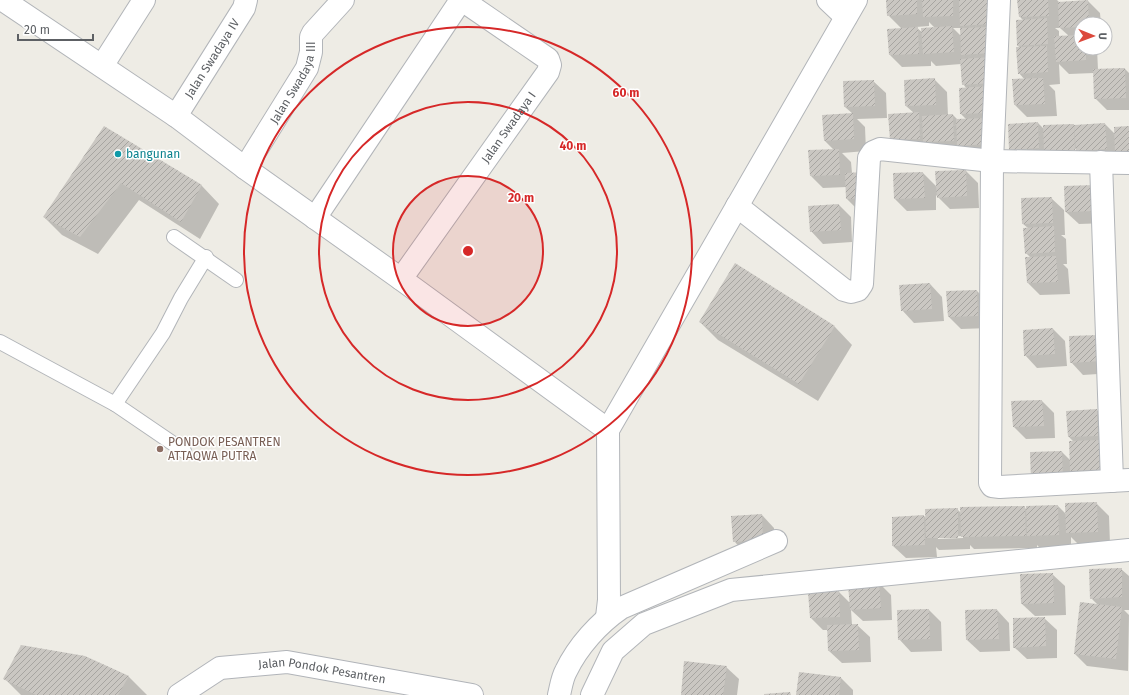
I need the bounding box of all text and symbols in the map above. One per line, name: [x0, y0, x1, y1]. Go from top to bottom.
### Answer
scale bar: [18, 16, 93, 42]
street label: Jalan Swadaya IV: [182, 16, 243, 101]
north arrow: [1073, 16, 1113, 56]
text: 20 m: [24, 23, 50, 37]
text: U: [1096, 32, 1109, 40]
street label: Jalan Swadaya III: [267, 41, 318, 126]
text: 60 m: [613, 86, 639, 100]
street label: Jalan Swadaya I: [479, 89, 539, 166]
text: 40 m: [560, 139, 586, 153]
place label: bangunan: [126, 147, 180, 161]
marker: bangunan: [113, 149, 123, 159]
text: 20 m: [508, 191, 534, 205]
centre of rings: [461, 244, 475, 258]
place label: PONDOK PESANTREN ATTAQWA PUTRA: [168, 435, 281, 463]
marker: PONDOK PESANTREN ATTAQWA PUTRA: [155, 444, 165, 454]
street label: Jalan Pondok Pesantren: [258, 655, 387, 686]

